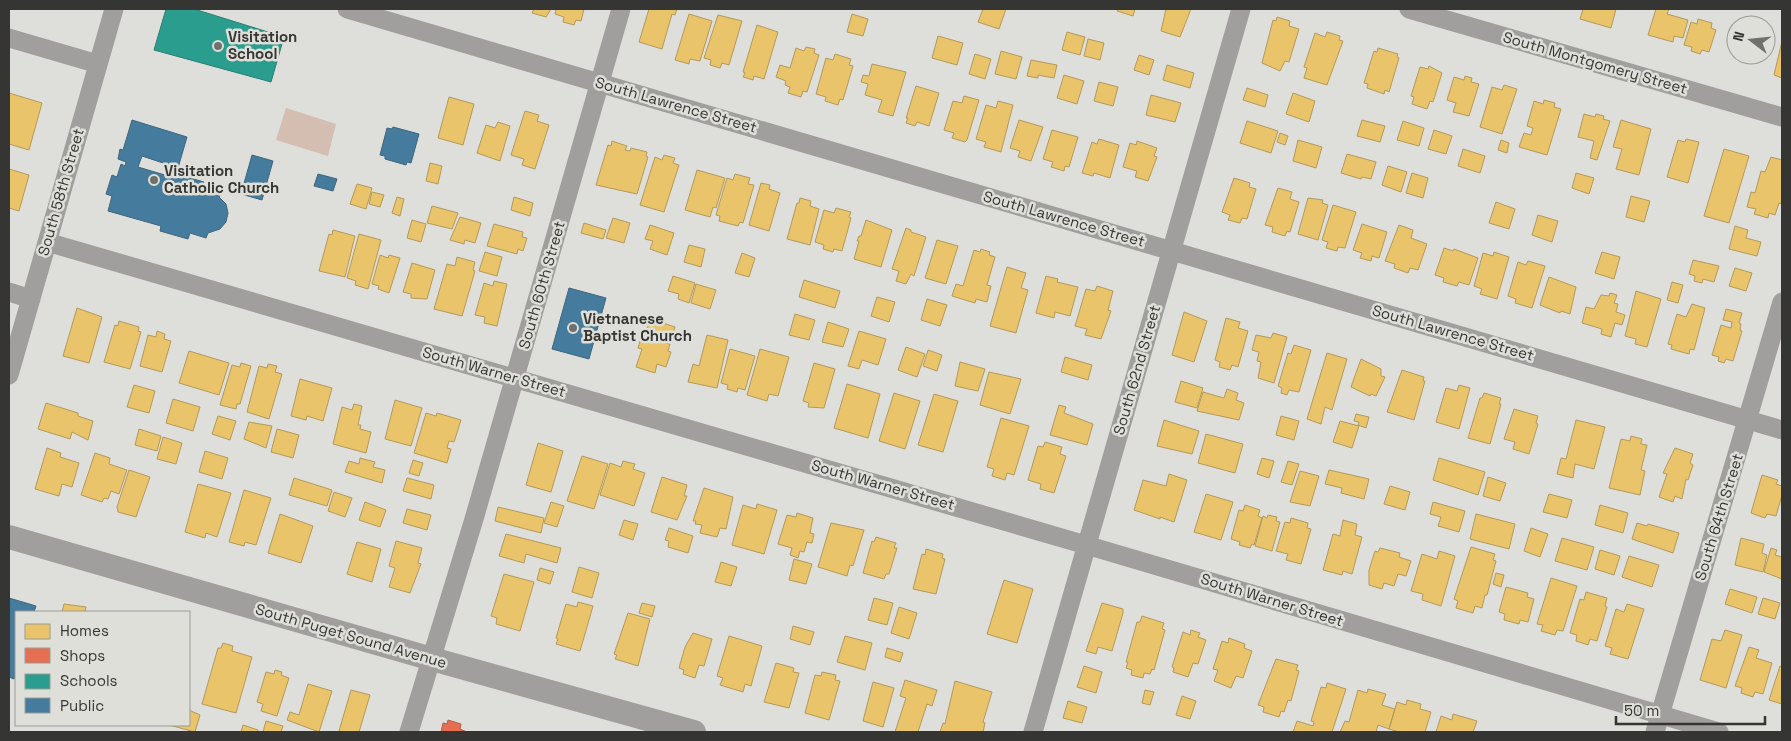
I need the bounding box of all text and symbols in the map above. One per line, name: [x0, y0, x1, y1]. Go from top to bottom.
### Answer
north arrow: [1726, 15, 1776, 65]
place label: Visitation School: [228, 27, 297, 63]
street label: South Montgomery Street: [1501, 27, 1689, 98]
text: N: [1729, 29, 1748, 43]
marker: Visitation School: [212, 40, 224, 52]
street label: South Lawrence Street: [593, 72, 759, 137]
street label: South 58th Street: [33, 126, 88, 258]
place label: Visitation Catholic Church: [164, 161, 279, 197]
marker: Visitation Catholic Church: [148, 174, 160, 186]
street label: South Lawrence Street: [981, 186, 1147, 251]
street label: South 60th Street: [514, 219, 569, 351]
street label: South Lawrence Street: [1370, 300, 1536, 365]
street label: South 62nd Street: [1109, 303, 1164, 437]
place label: Vietnanese Baptist Church: [583, 309, 692, 345]
marker: Vietnanese Baptist Church: [567, 322, 579, 334]
street label: South Warner Street: [420, 342, 568, 401]
street label: South 64th Street: [1690, 451, 1747, 583]
street label: South Warner Street: [809, 455, 957, 514]
street label: South Warner Street: [1199, 569, 1346, 630]
street label: South Puget Sound Avenue: [253, 599, 449, 672]
legend: [15, 611, 190, 726]
text: Homes: [60, 621, 109, 640]
text: Shops: [60, 646, 105, 665]
text: Schools: [60, 671, 118, 690]
scale bar: [1616, 694, 1765, 726]
text: Public: [60, 696, 104, 715]
text: 50 m: [1624, 701, 1659, 720]

